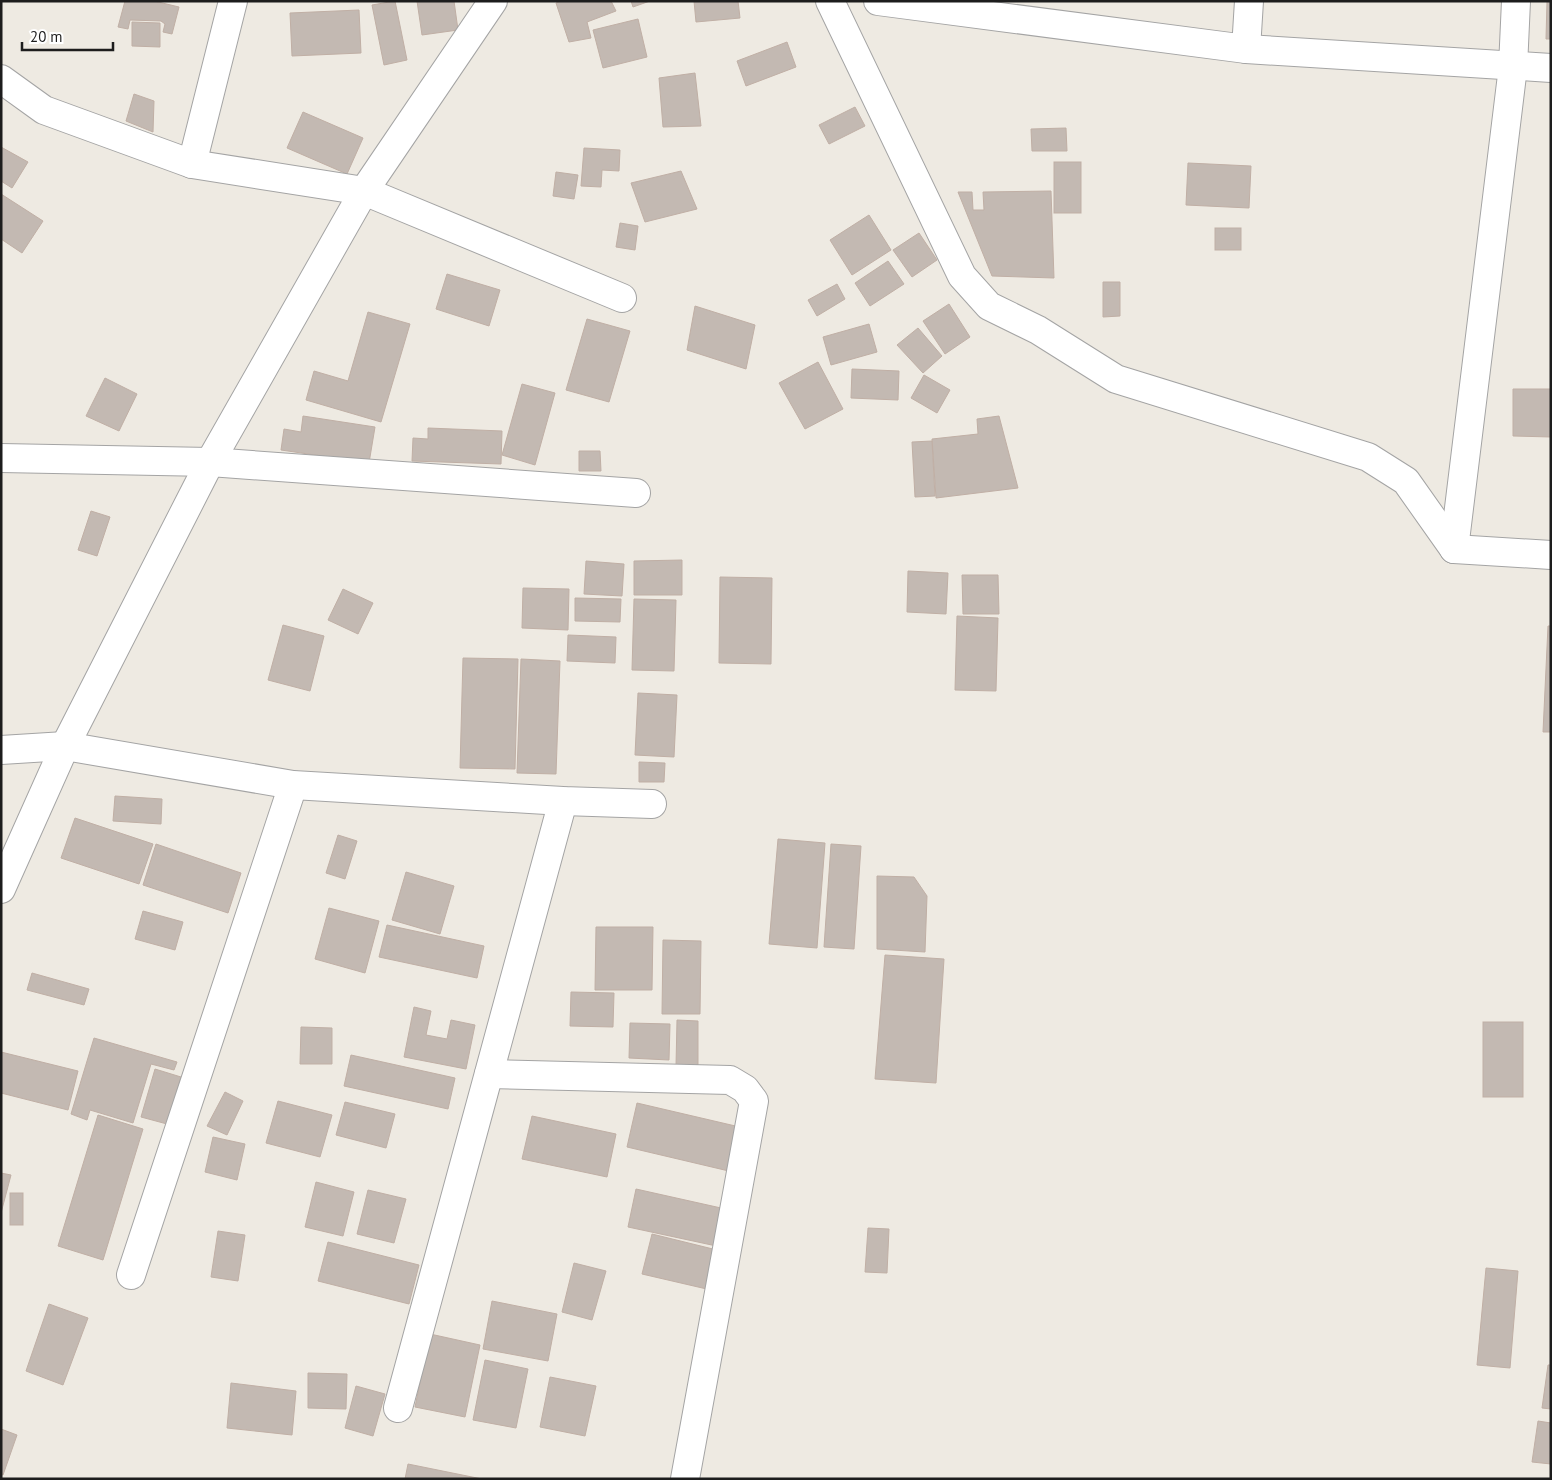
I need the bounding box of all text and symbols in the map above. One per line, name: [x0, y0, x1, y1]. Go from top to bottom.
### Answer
scale bar: [22, 20, 114, 52]
text: 20 m: [30, 27, 63, 46]

